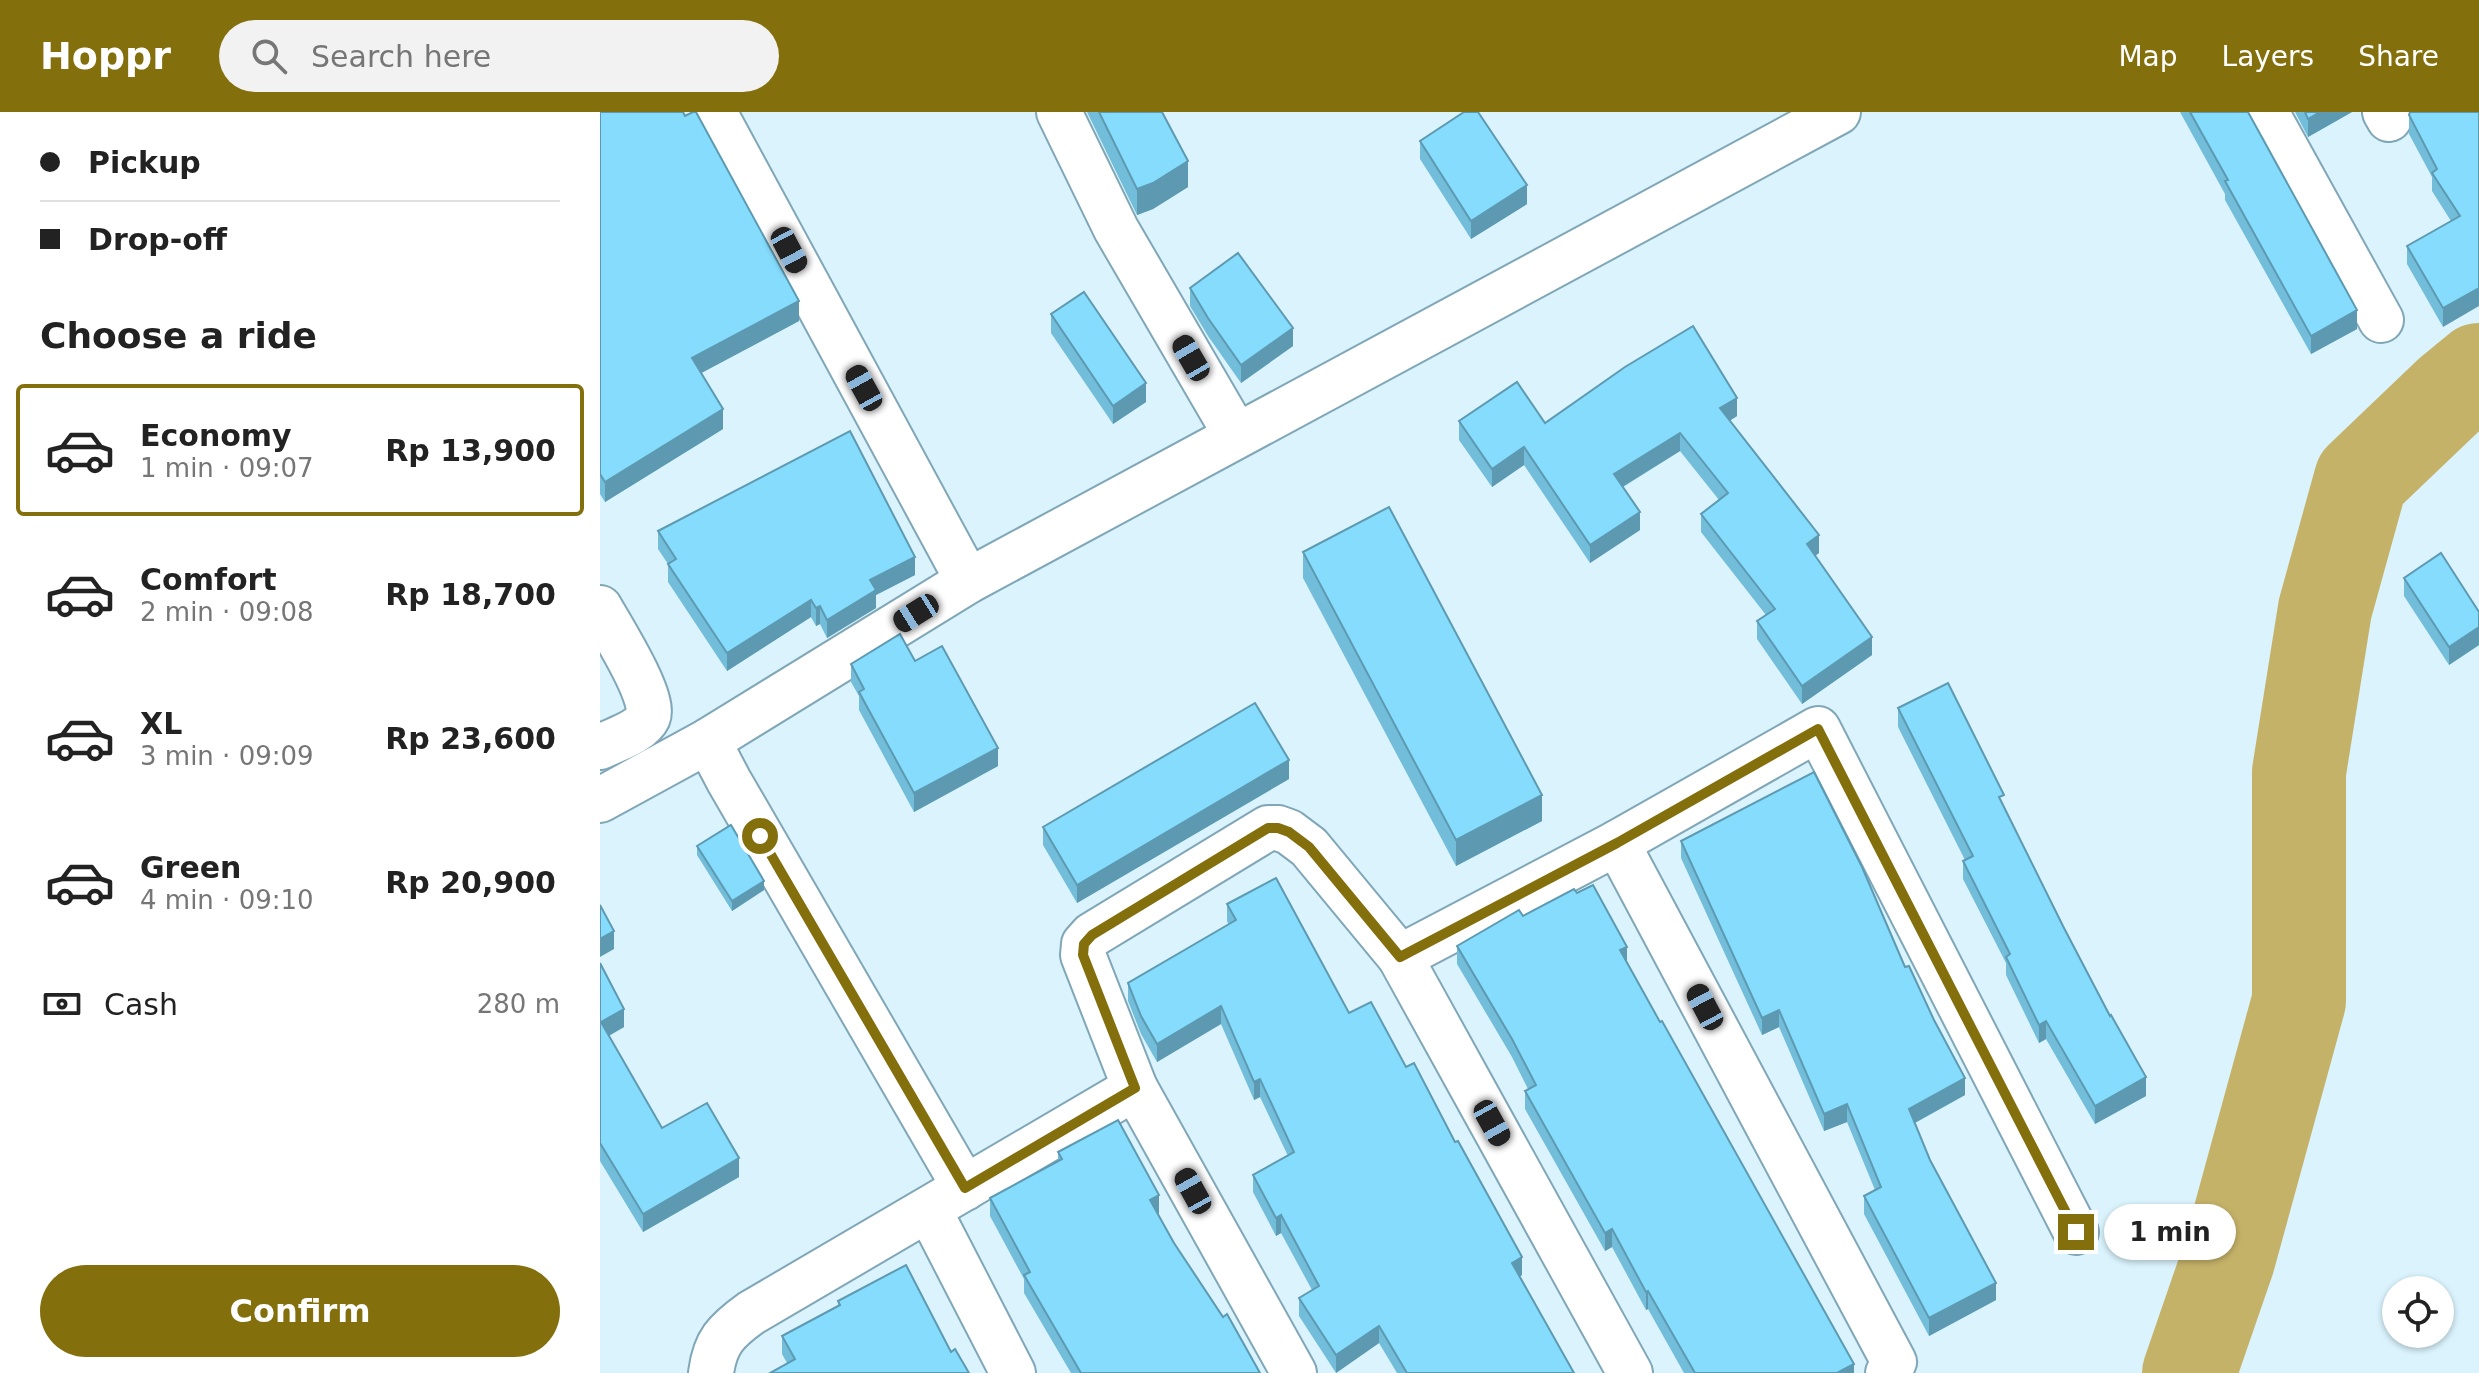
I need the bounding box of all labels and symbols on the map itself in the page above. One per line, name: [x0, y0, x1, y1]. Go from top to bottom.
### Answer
car: [767, 223, 811, 277]
car: [1169, 331, 1213, 385]
car: [842, 361, 886, 415]
car: [889, 590, 943, 636]
route start: [742, 818, 778, 854]
car: [1683, 980, 1727, 1034]
car: [1470, 1096, 1514, 1150]
car: [1171, 1164, 1215, 1218]
callout: 1 min: [2104, 1204, 2236, 1260]
route end: [2058, 1214, 2094, 1250]

